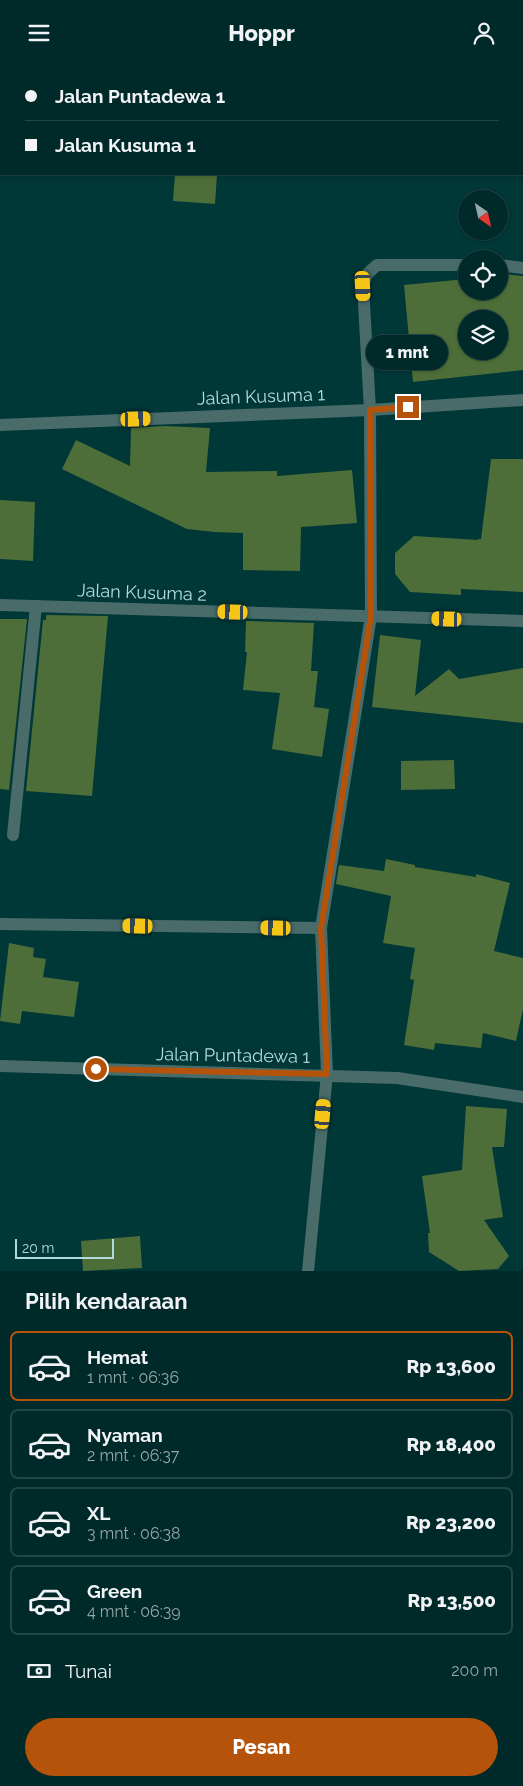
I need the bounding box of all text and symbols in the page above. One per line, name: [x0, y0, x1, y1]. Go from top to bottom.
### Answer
icon: menu: [25, 19, 53, 47]
icon: person: [470, 19, 498, 47]
text: Hoppr: [228, 20, 295, 46]
text: Jalan Puntadewa 1: [55, 85, 225, 107]
text: Jalan Kusuma 1: [55, 134, 196, 156]
north arrow: [458, 190, 508, 240]
map controls: [458, 190, 508, 360]
button: locate: [458, 250, 508, 300]
car: [354, 271, 371, 301]
button: layers: [458, 310, 508, 360]
callout: 1 mnt: [367, 335, 449, 369]
text: 1 mnt: [385, 343, 429, 362]
street label: Jalan Kusuma 1: [197, 383, 326, 409]
route end: [397, 396, 419, 418]
car: [120, 411, 151, 427]
street label: Jalan Kusuma 2: [77, 579, 207, 605]
car: [217, 604, 248, 620]
car: [431, 611, 462, 627]
car: [122, 918, 153, 934]
car: [260, 920, 291, 936]
street label: Jalan Puntadewa 1: [156, 1043, 311, 1067]
route start: [85, 1058, 107, 1080]
car: [314, 1098, 331, 1130]
scale bar: [15, 1236, 114, 1259]
text: 20 m: [22, 1240, 54, 1256]
text: Pilih kendaraan: [25, 1288, 187, 1314]
icon: car: [27, 1344, 72, 1389]
text: Hemat: [87, 1346, 148, 1368]
text: Rp 13,600: [407, 1355, 496, 1377]
text: 1 mnt · 06:36: [87, 1368, 179, 1387]
icon: car: [27, 1422, 72, 1467]
text: Nyaman: [87, 1424, 163, 1446]
text: Rp 18,400: [406, 1433, 496, 1455]
text: 2 mnt · 06:37: [87, 1446, 179, 1465]
icon: car: [27, 1500, 72, 1545]
text: XL: [87, 1502, 110, 1524]
text: Rp 23,200: [406, 1511, 496, 1533]
text: 3 mnt · 06:38: [87, 1524, 181, 1543]
icon: car: [27, 1578, 72, 1623]
text: Green: [87, 1580, 142, 1602]
text: Rp 13,500: [408, 1589, 496, 1611]
text: 4 mnt · 06:39: [87, 1602, 181, 1621]
icon: cash: [25, 1657, 53, 1685]
text: Tunai: [65, 1660, 112, 1682]
text: 200 m: [451, 1661, 498, 1680]
button: Pesan: [25, 1718, 498, 1776]

